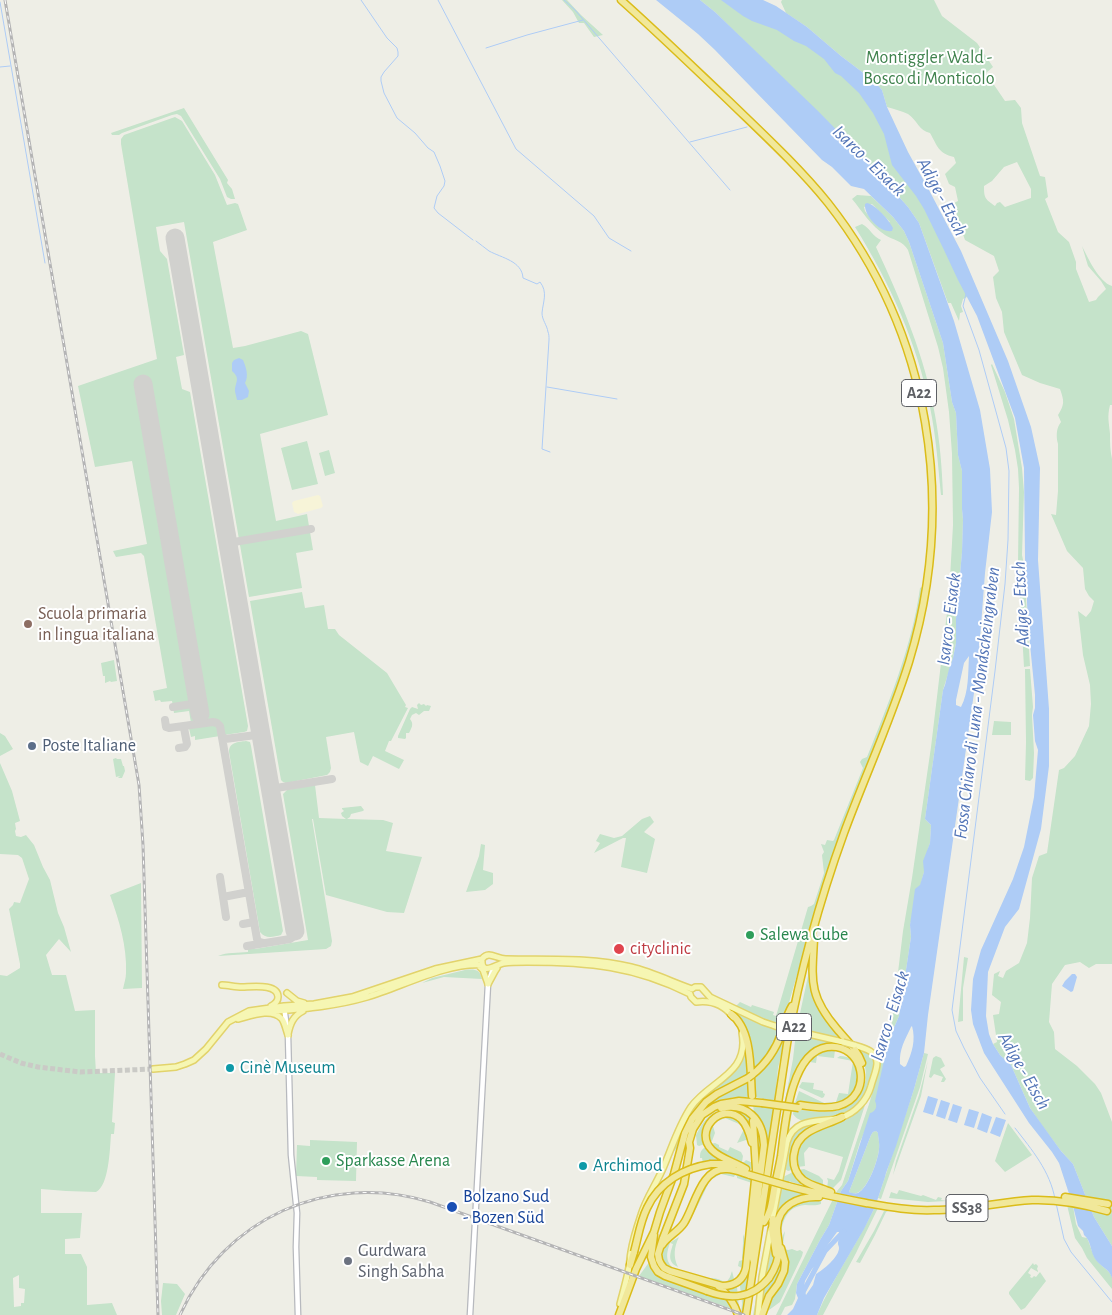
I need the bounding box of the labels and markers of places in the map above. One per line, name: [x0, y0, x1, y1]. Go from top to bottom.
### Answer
place label: Scuola primaria in lingua italiana: [38, 603, 155, 646]
marker: Scuola primaria in lingua italiana: [22, 618, 34, 630]
place label: Poste Italiane: [42, 735, 136, 757]
marker: Poste Italiane: [26, 740, 38, 752]
place label: Salewa Cube: [760, 924, 848, 946]
marker: Salewa Cube: [744, 929, 756, 941]
place label: cityclinic: [630, 938, 691, 960]
marker: cityclinic: [612, 942, 626, 956]
place label: Cinè Museum: [240, 1057, 336, 1079]
marker: Cinè Museum: [224, 1062, 236, 1074]
place label: Sparkasse Arena: [336, 1150, 450, 1172]
marker: Sparkasse Arena: [320, 1155, 332, 1167]
place label: Archimod: [593, 1155, 662, 1177]
marker: Archimod: [577, 1160, 589, 1172]
place label: Bolzano Sud - Bozen Süd: [463, 1186, 549, 1228]
marker: Bolzano Sud - Bozen Süd: [445, 1200, 459, 1214]
place label: Gurdwara Singh Sabha: [358, 1240, 445, 1282]
marker: Gurdwara Singh Sabha: [342, 1255, 354, 1267]

